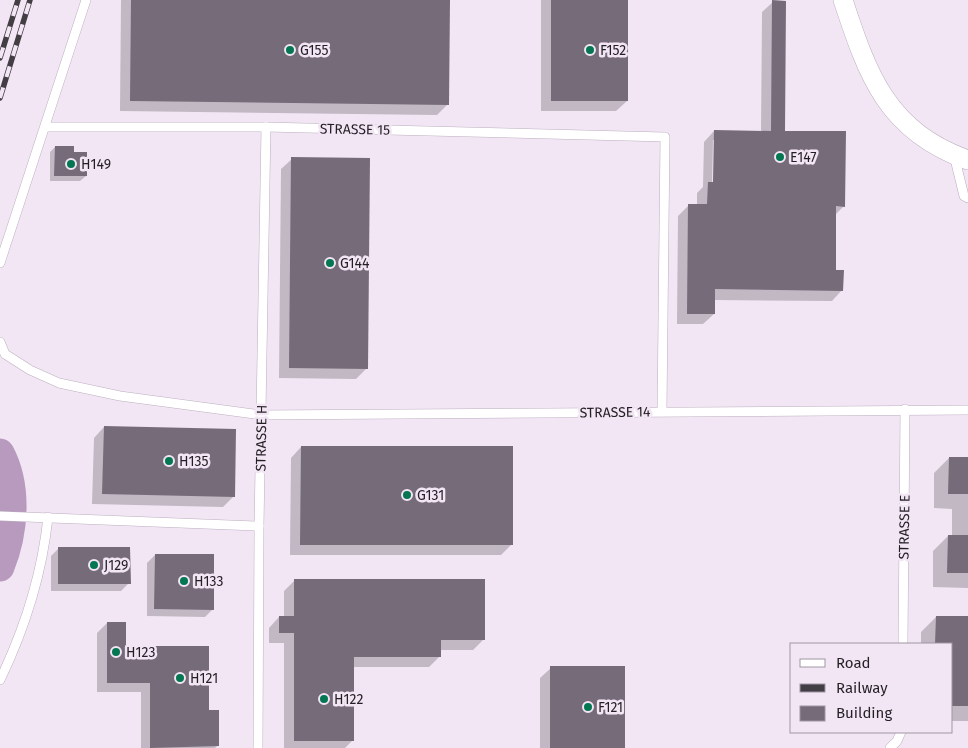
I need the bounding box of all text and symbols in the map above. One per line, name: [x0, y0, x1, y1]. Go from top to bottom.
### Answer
place label: G155: [300, 42, 328, 59]
place label: F152: [600, 42, 626, 59]
marker: G155: [284, 44, 296, 56]
marker: F152: [584, 44, 596, 56]
street label: STRASSE 15: [320, 120, 390, 139]
place label: E147: [790, 149, 817, 166]
marker: E147: [774, 151, 786, 163]
place label: H149: [81, 156, 111, 173]
marker: H149: [65, 158, 77, 170]
place label: G144: [340, 255, 370, 272]
marker: G144: [324, 257, 336, 269]
street label: STRASSE 14: [579, 403, 651, 422]
street label: STRASSE H: [252, 404, 271, 472]
place label: H135: [179, 453, 209, 470]
marker: H135: [163, 455, 175, 467]
place label: G131: [417, 487, 444, 504]
marker: G131: [401, 489, 413, 501]
street label: STRASSE E: [895, 494, 914, 560]
place label: J129: [104, 557, 128, 574]
marker: J129: [88, 559, 100, 571]
place label: H133: [194, 573, 224, 590]
marker: H133: [178, 575, 190, 587]
legend: [790, 643, 953, 733]
place label: H123: [126, 644, 155, 661]
marker: H123: [110, 646, 122, 658]
text: Road: [836, 654, 871, 672]
place label: H121: [190, 670, 218, 687]
marker: H121: [174, 672, 186, 684]
text: Railway: [836, 679, 888, 697]
place label: H122: [334, 691, 364, 708]
marker: H122: [318, 693, 330, 705]
place label: F121: [598, 699, 623, 716]
marker: F121: [582, 701, 594, 713]
text: Building: [836, 704, 892, 722]

